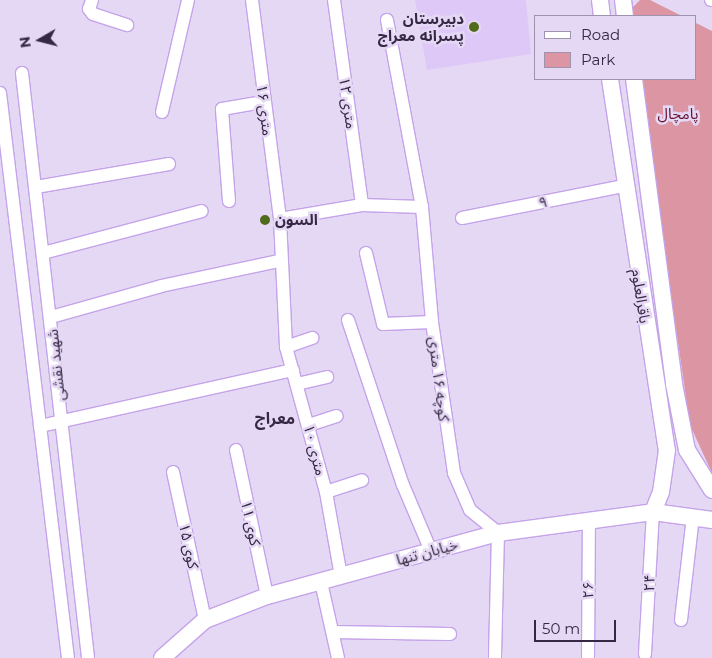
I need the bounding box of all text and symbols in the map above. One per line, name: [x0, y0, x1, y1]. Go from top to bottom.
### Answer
place label: دبیرستان پسرانه معراج: [378, 9, 464, 44]
north arrow: [15, 15, 65, 65]
legend: [534, 15, 697, 80]
marker: دبیرستان پسرانه معراج: [468, 21, 480, 33]
text: Road: [581, 25, 620, 44]
text: N: [15, 35, 35, 49]
text: Park: [581, 50, 615, 69]
street label: ۱۲ متری: [335, 76, 361, 130]
street label: ۱۶ متری: [253, 83, 277, 137]
park label: پامچال: [657, 105, 699, 123]
street label: ۹: [537, 192, 549, 212]
place label: السون: [275, 211, 318, 229]
marker: السون: [259, 214, 271, 226]
street label: باقرالعلوم: [628, 268, 654, 324]
street label: شهید نقشی: [43, 328, 69, 402]
street label: کوچه ۱۶ متری: [425, 336, 453, 422]
district label: معراج: [255, 409, 295, 429]
street label: ۱۰ متری: [300, 423, 330, 477]
street label: کوی ۱۱: [237, 499, 265, 547]
street label: کوی ۱۵: [175, 522, 203, 570]
street label: خیابان تنها: [394, 535, 460, 569]
street label: ۲۴: [640, 574, 658, 592]
street label: ۲۶: [579, 581, 597, 599]
scale bar: [537, 610, 620, 642]
text: 50 m: [542, 619, 580, 638]

